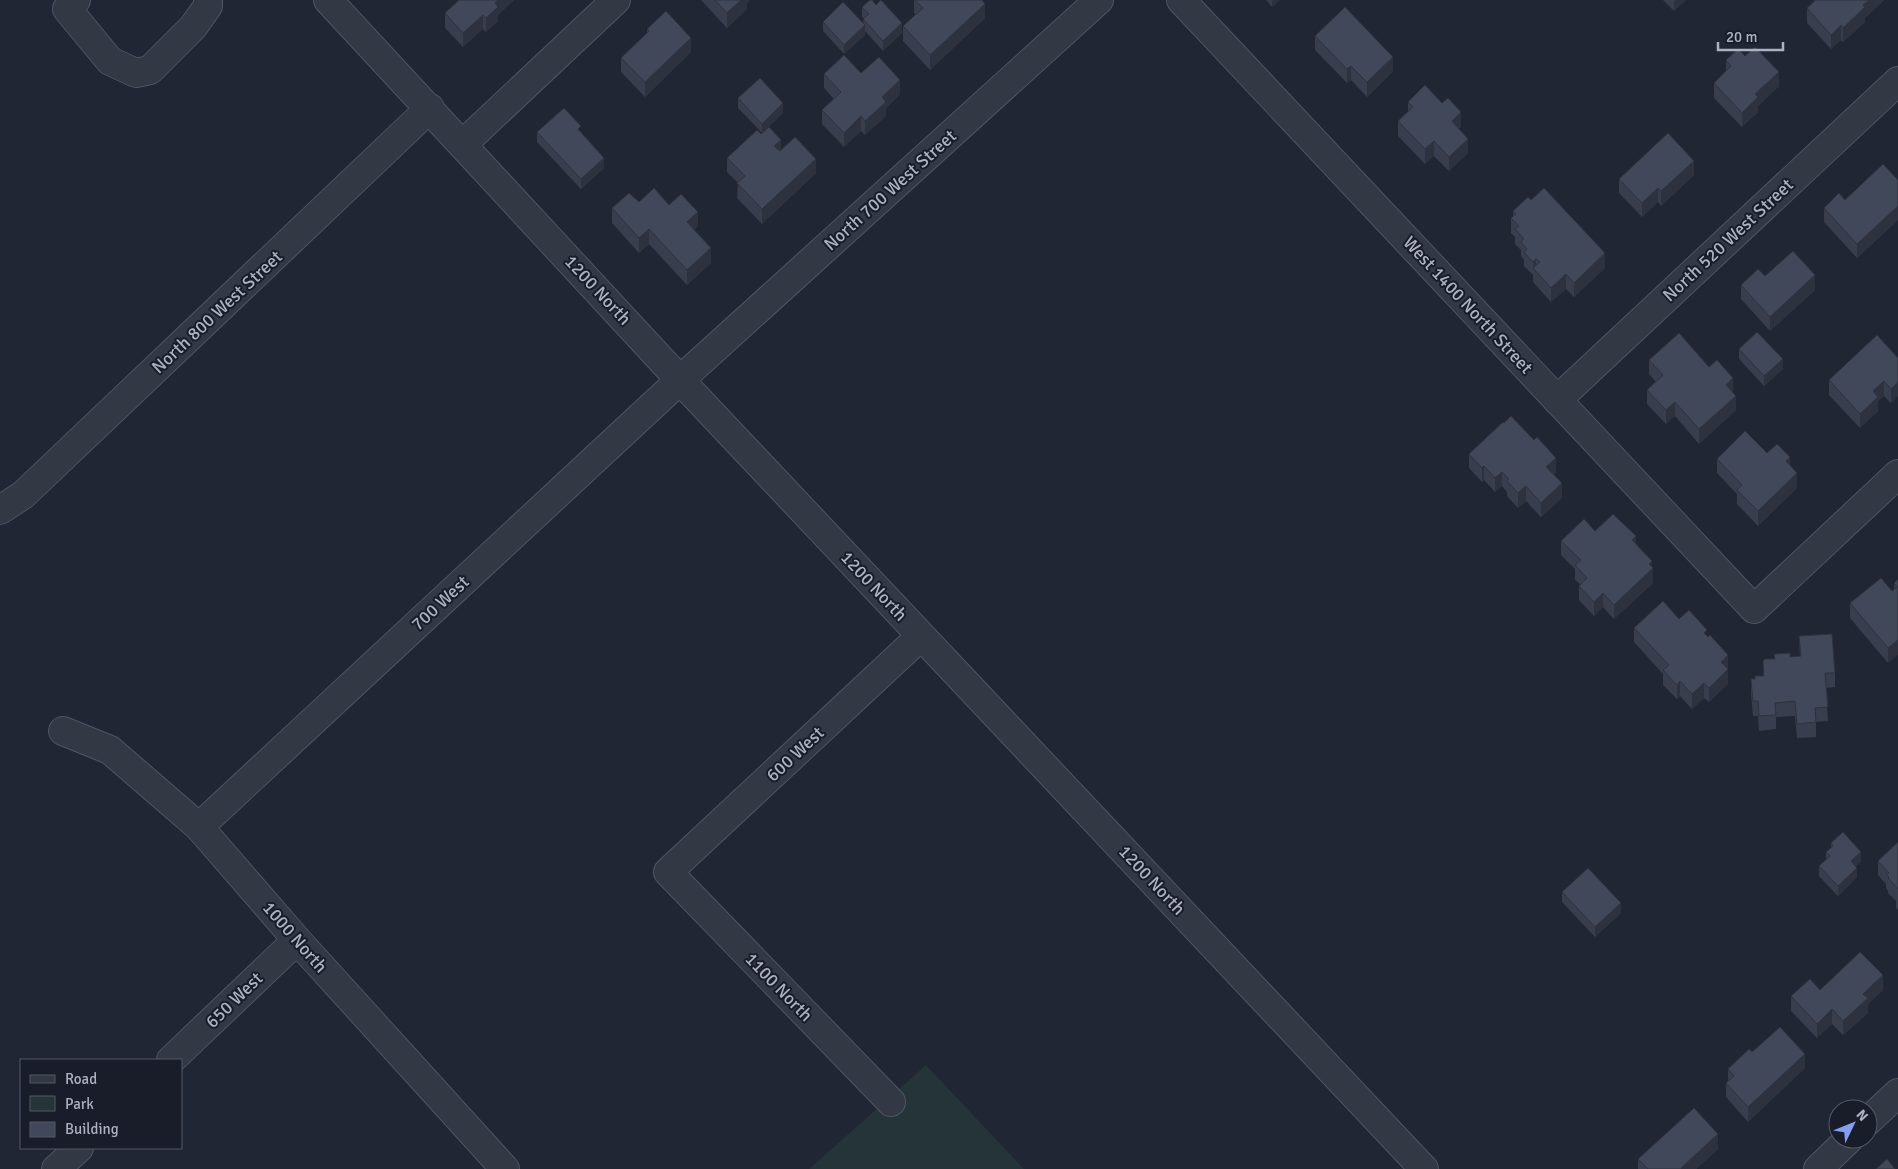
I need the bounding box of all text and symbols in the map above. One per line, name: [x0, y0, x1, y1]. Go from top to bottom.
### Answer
scale bar: [1718, 20, 1783, 52]
text: 20 m: [1726, 28, 1757, 46]
street label: North 700 West Street: [819, 125, 961, 255]
street label: North 520 West Street: [1658, 174, 1798, 306]
street label: West 1400 North Street: [1399, 232, 1537, 378]
street label: North 800 West Street: [147, 246, 287, 378]
street label: 1200 North: [560, 250, 636, 330]
street label: 1200 North: [836, 546, 912, 626]
street label: 700 West: [407, 571, 473, 635]
street label: 600 West: [762, 722, 828, 786]
street label: 1200 North: [1114, 840, 1190, 920]
street label: 1000 North: [258, 897, 332, 977]
street label: 1100 North: [741, 948, 817, 1026]
street label: 650 West: [201, 967, 267, 1033]
legend: [20, 1059, 182, 1149]
text: Road: [65, 1070, 97, 1088]
text: Park: [65, 1095, 94, 1113]
north arrow: [1828, 1099, 1878, 1149]
text: N: [1853, 1106, 1872, 1125]
text: Building: [65, 1120, 119, 1138]

